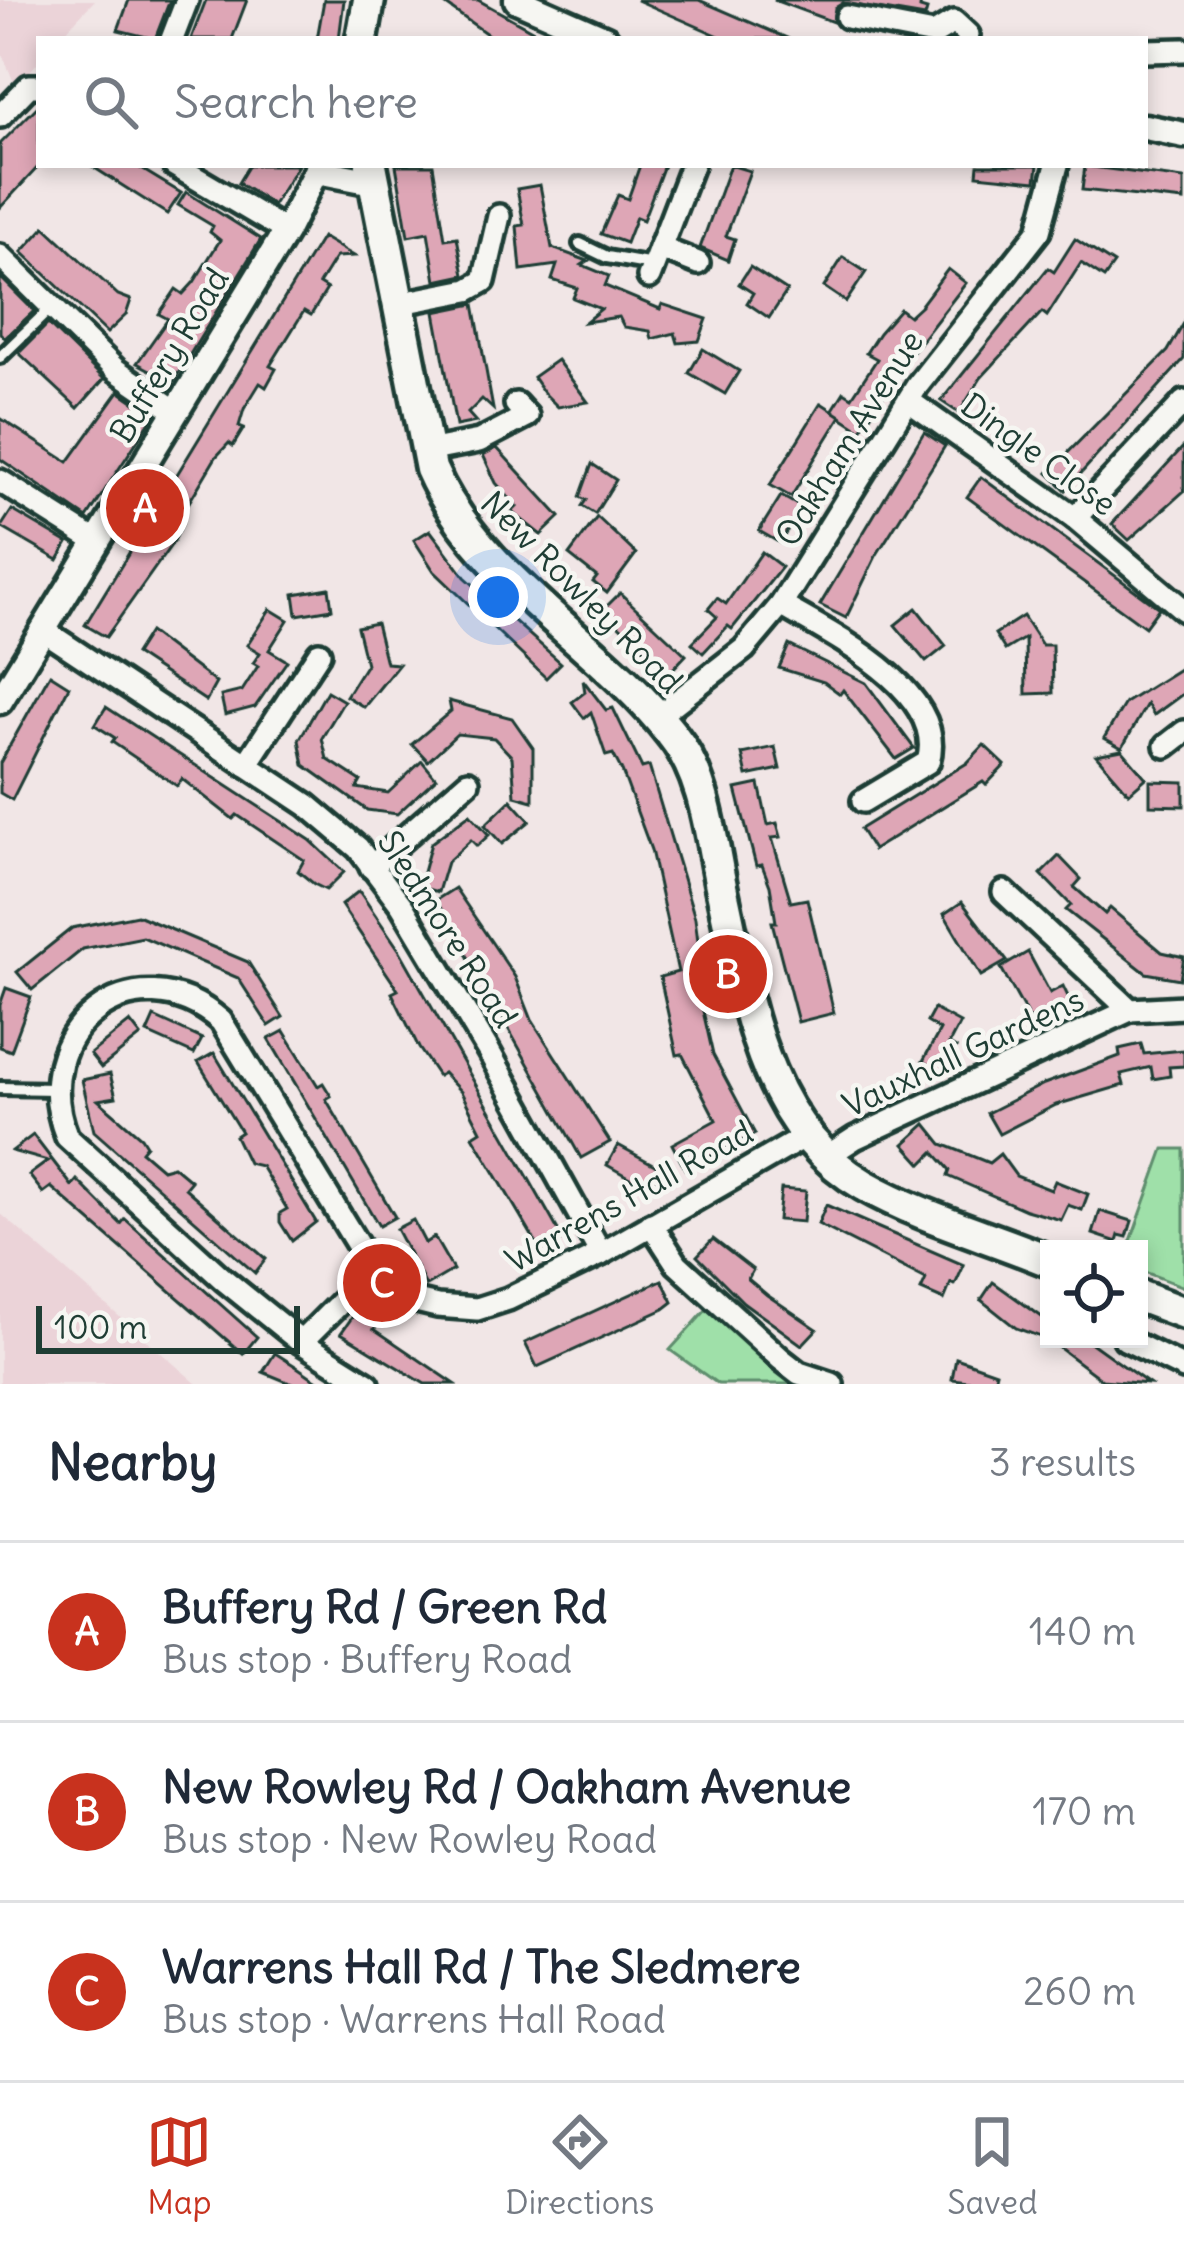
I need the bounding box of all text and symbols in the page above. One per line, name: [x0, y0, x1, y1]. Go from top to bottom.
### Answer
search box: [36, 36, 1148, 168]
icon: search: [78, 69, 144, 135]
text: Search here: [174, 74, 418, 130]
street label: Buffery Road: [100, 260, 238, 450]
street label: Oakham Avenue: [766, 322, 932, 554]
street label: Dingle Close: [953, 384, 1125, 524]
pin: A: [106, 463, 184, 553]
street label: New Rowley Road: [472, 482, 692, 702]
your location: [468, 567, 528, 627]
street label: Sledmore Road: [369, 823, 527, 1035]
pin: B: [689, 929, 767, 1019]
street label: Vauxhall Gardens: [836, 978, 1090, 1126]
street label: Warrens Hall Road: [498, 1111, 760, 1281]
pin: C: [343, 1238, 421, 1328]
map controls: [1040, 1240, 1148, 1348]
button: locate: [1040, 1240, 1148, 1348]
scale bar: [36, 1300, 300, 1353]
text: 100 m: [54, 1306, 147, 1348]
text: Nearby: [48, 1430, 217, 1494]
text: 3 results: [989, 1438, 1136, 1487]
text: Buffery Rd / Green Rd: [162, 1579, 607, 1635]
text: A: [74, 1607, 100, 1656]
text: 140 m: [1029, 1607, 1136, 1656]
text: Bus stop · Buffery Road: [162, 1635, 572, 1684]
text: New Rowley Rd / Oakham Avenue: [162, 1759, 851, 1815]
text: B: [74, 1787, 100, 1836]
text: 170 m: [1032, 1787, 1136, 1836]
text: Bus stop · New Rowley Road: [162, 1815, 657, 1864]
text: Warrens Hall Rd / The Sledmere: [162, 1939, 801, 1995]
text: C: [74, 1967, 100, 2016]
text: 260 m: [1023, 1967, 1136, 2016]
text: Bus stop · Warrens Hall Road: [162, 1995, 666, 2044]
tab: Map: [146, 2109, 212, 2223]
tab: Directions: [505, 2109, 654, 2223]
tab: Saved: [947, 2109, 1038, 2223]

